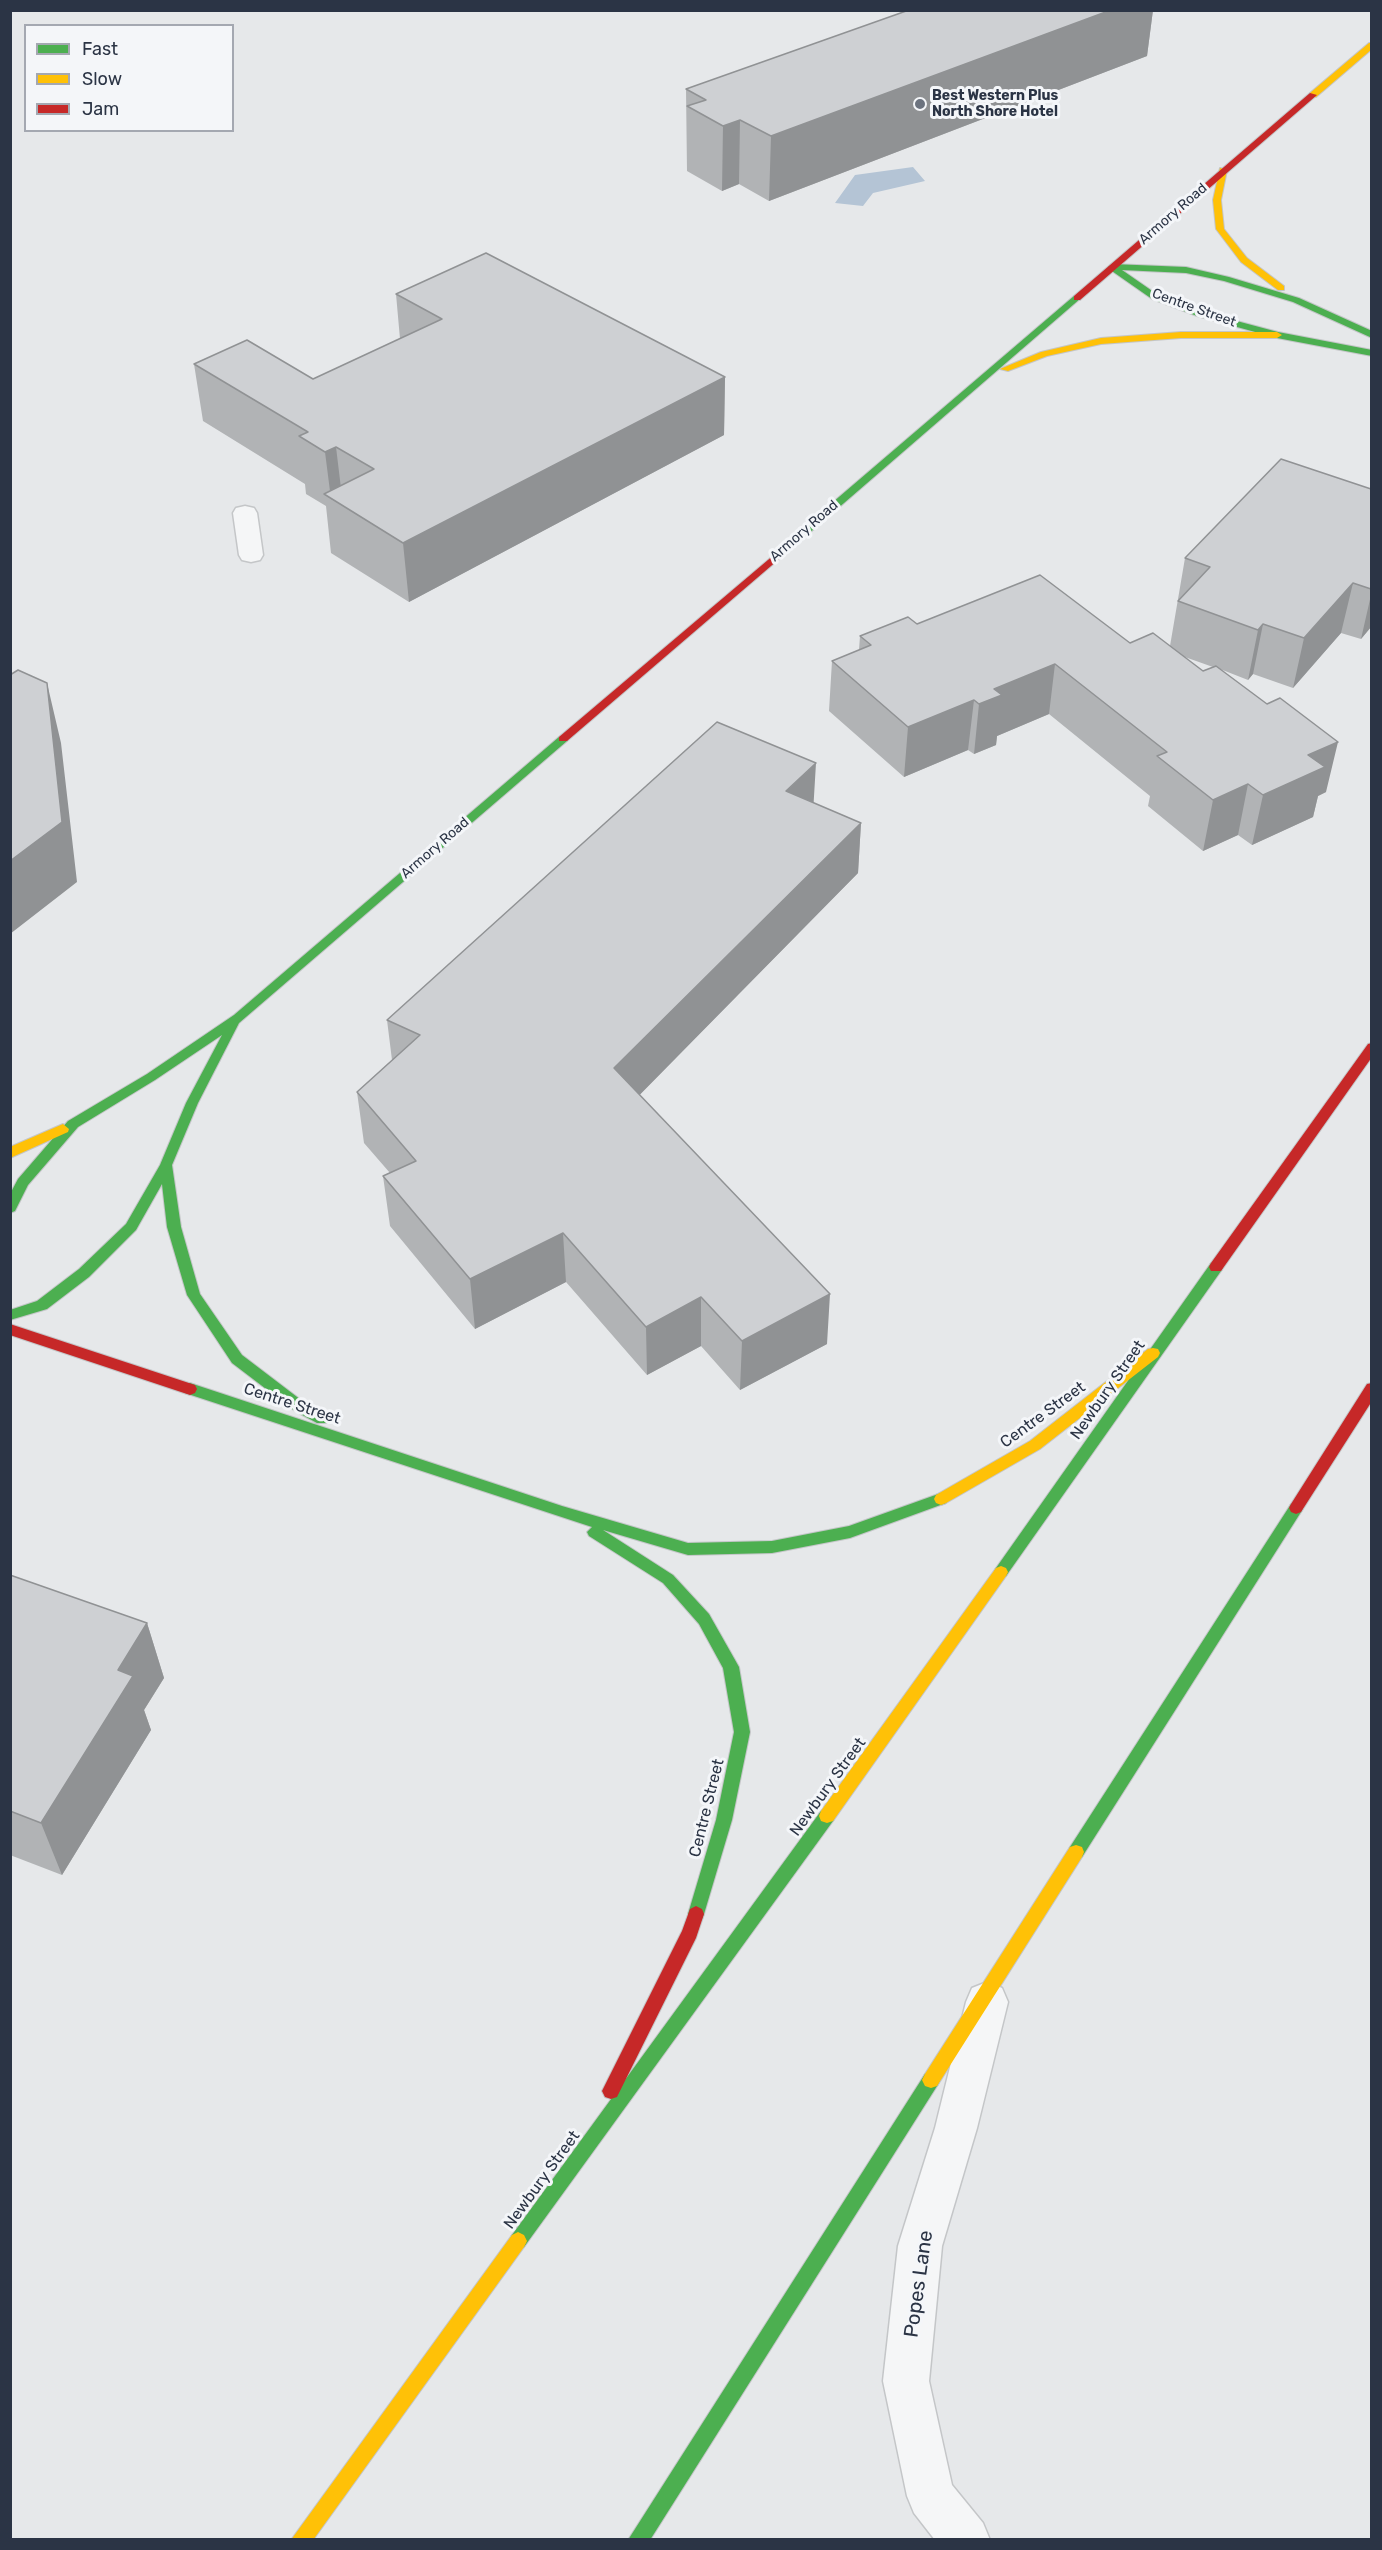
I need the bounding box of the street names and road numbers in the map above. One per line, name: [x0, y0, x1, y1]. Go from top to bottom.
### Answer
street label: Armory Road: [1135, 180, 1211, 248]
street label: Centre Street: [1150, 285, 1238, 331]
street label: Armory Road: [766, 497, 842, 565]
street label: Armory Road: [397, 814, 473, 882]
street label: Newbury Street: [1067, 1337, 1149, 1443]
street label: Centre Street: [997, 1378, 1089, 1452]
street label: Centre Street: [241, 1379, 343, 1429]
street label: Newbury Street: [786, 1734, 870, 1840]
street label: Centre Street: [686, 1757, 728, 1859]
street label: Newbury Street: [500, 2127, 584, 2233]
street label: Popes Lane: [900, 2229, 938, 2339]

